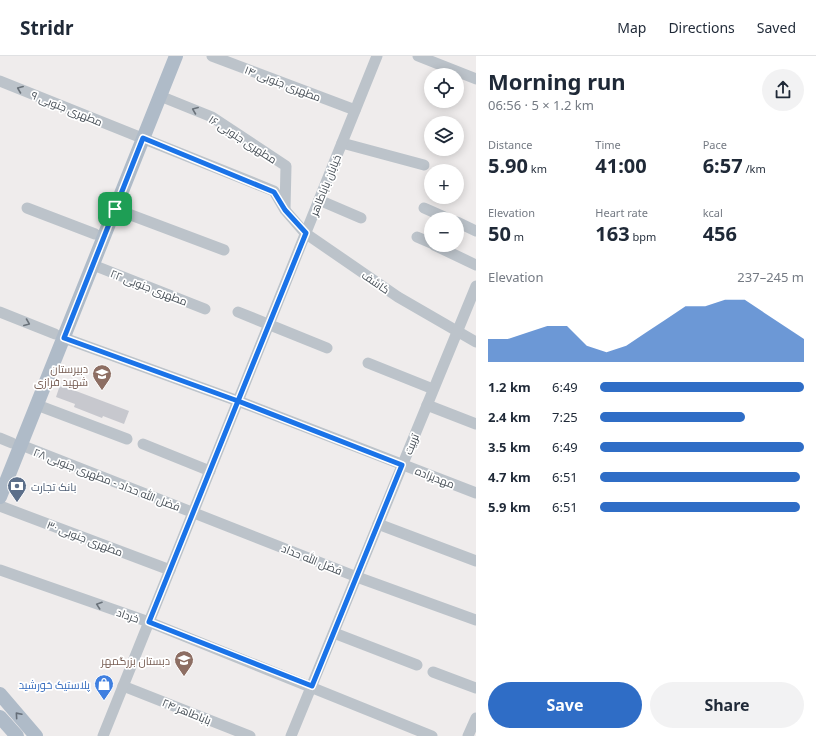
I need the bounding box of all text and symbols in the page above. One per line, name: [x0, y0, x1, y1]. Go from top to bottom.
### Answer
text: Stridr: [20, 15, 73, 41]
text: Map: [617, 18, 646, 37]
text: Directions: [668, 18, 735, 37]
text: Saved: [757, 18, 796, 37]
street label: مطهری جنوبی ۱۴: [243, 62, 323, 104]
text: Morning run: [488, 66, 626, 96]
map controls: [424, 68, 464, 252]
button: locate: [424, 68, 464, 108]
button: share: [762, 69, 804, 111]
one-way arrow: [17, 86, 24, 94]
street label: مطهری جنوبی ۹: [29, 87, 105, 129]
text: 06:56 · 5 × 1.2 km: [488, 96, 594, 114]
one-way arrow: [191, 106, 198, 114]
street label: مطهری جنوبی ۱۶: [206, 111, 280, 167]
button: layers: [424, 116, 464, 156]
text: Distance: [488, 137, 533, 152]
text: Time: [595, 137, 621, 152]
text: Pace: [703, 137, 727, 152]
street label: خیابان باباطاهر: [306, 152, 344, 219]
text: 5.90: [488, 152, 528, 179]
text: 41:00: [595, 152, 647, 179]
text: 6:57: [703, 152, 743, 179]
text: km: [528, 161, 547, 176]
text: /km: [743, 161, 766, 176]
button: +: [424, 164, 464, 204]
pin: [98, 192, 132, 226]
icon: arrive: [104, 198, 126, 220]
text: Elevation: [488, 205, 535, 220]
text: Heart rate: [595, 205, 648, 220]
text: kcal: [703, 205, 723, 220]
button: −: [424, 212, 464, 252]
text: 50: [488, 220, 511, 247]
text: 163: [595, 220, 630, 247]
text: 456: [703, 220, 737, 247]
text: m: [511, 229, 524, 244]
text: bpm: [630, 229, 656, 244]
street label: مطهری جنوبی ۲۲: [108, 265, 190, 309]
street label: کاشف: [359, 267, 393, 297]
text: Elevation: [488, 268, 544, 286]
text: 237–245 m: [737, 268, 804, 286]
one-way arrow: [23, 318, 31, 326]
place label: دبیرستان شهید فرازی: [34, 361, 88, 389]
school or university icon: دبیرستان شهید فرازی: [91, 363, 113, 391]
text: 1.2 km: [488, 378, 531, 396]
text: 6:49: [552, 378, 578, 396]
text: 2.4 km: [488, 408, 531, 426]
text: 7:25: [552, 408, 578, 426]
street label: تربیت: [400, 431, 422, 457]
text: 3.5 km: [488, 438, 531, 456]
text: 6:49: [552, 438, 578, 456]
street label: فضل الله حداد - مطهری جنوبی ۲۸: [31, 444, 183, 514]
street label: مهدیزاده: [413, 463, 457, 491]
text: 4.7 km: [488, 468, 531, 486]
text: 6:51: [552, 468, 578, 486]
bank icon: بانک تجارت: [6, 475, 28, 503]
place label: بانک تجارت: [31, 479, 76, 494]
text: 5.9 km: [488, 498, 531, 516]
text: 6:51: [552, 498, 578, 516]
street label: مطهری جنوبی ۳۰: [45, 517, 125, 559]
street label: فضل الله حداد: [279, 540, 345, 578]
one-way arrow: [95, 601, 102, 609]
street label: خرداد: [115, 604, 141, 626]
school or university icon: دبستان بزرگمهر: [173, 649, 195, 677]
place label: دبستان بزرگمهر: [100, 653, 170, 668]
shop icon: پلاستیک خورشید: [93, 673, 115, 701]
place label: پلاستیک خورشید: [19, 677, 90, 692]
button: Save: [488, 682, 642, 728]
button: Share: [650, 682, 804, 728]
street label: باباطاهر ۲۴: [160, 694, 214, 728]
one-way arrow: [15, 712, 23, 720]

